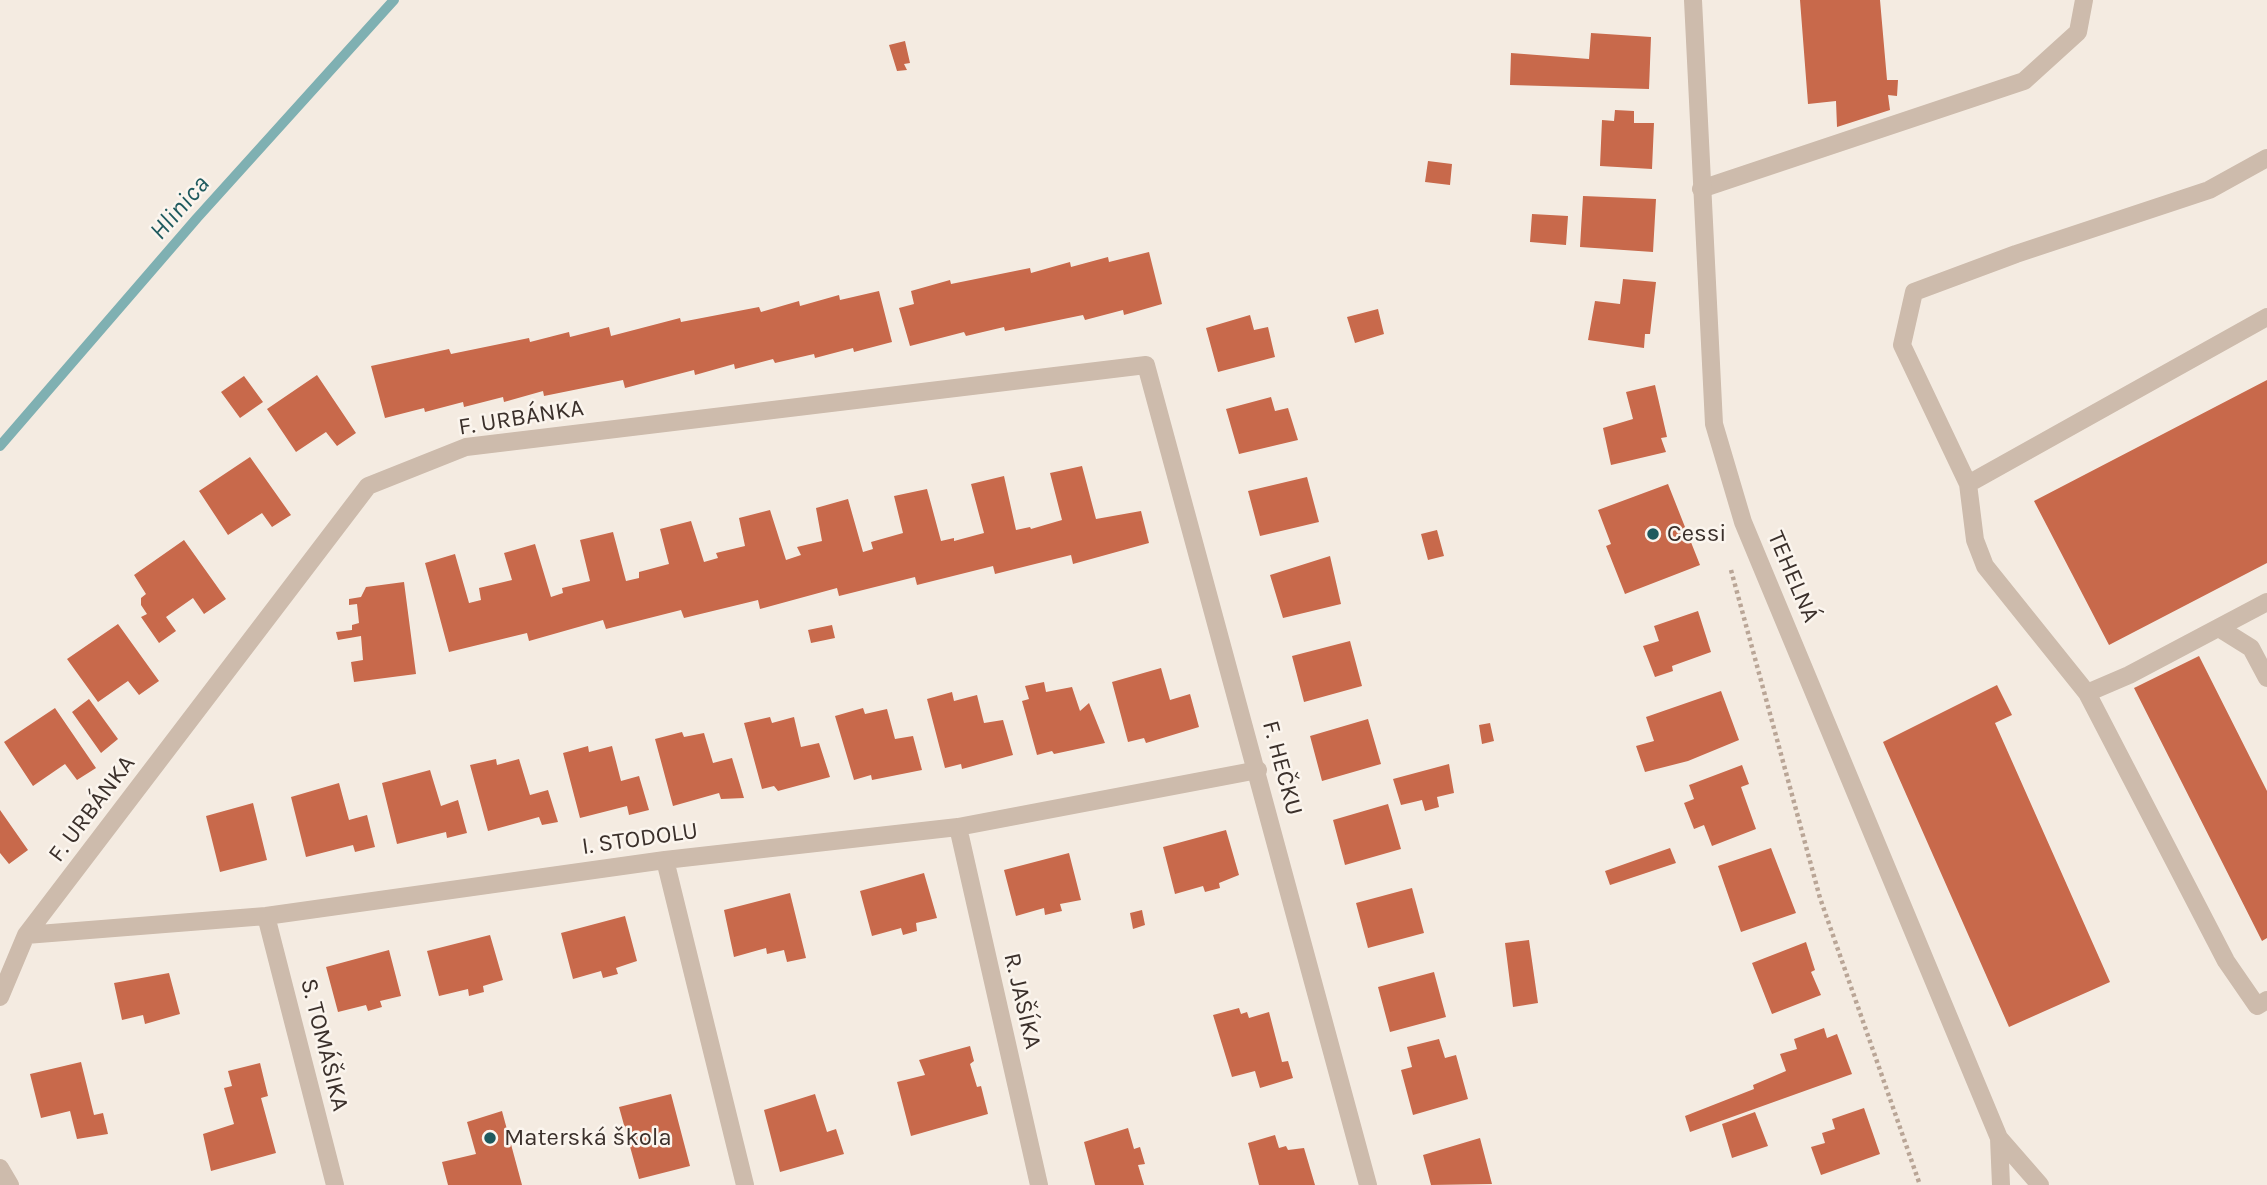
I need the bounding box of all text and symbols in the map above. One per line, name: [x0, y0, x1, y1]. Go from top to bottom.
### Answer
water label: Hlinica: [143, 169, 217, 247]
street label: F. URBÁNKA: [456, 394, 586, 442]
place label: Cessi: [1667, 520, 1726, 548]
marker: Cessi: [1645, 526, 1661, 542]
street label: TEHELNÁ: [1761, 527, 1825, 627]
street label: F. HEČKU: [1256, 717, 1308, 819]
street label: F. URBÁNKA: [42, 750, 142, 868]
street label: I. STODOLU: [580, 817, 700, 861]
street label: R. JAŠÍKA: [997, 950, 1047, 1052]
street label: S. TOMÁŠIKA: [294, 976, 354, 1114]
place label: Materská škola: [504, 1124, 672, 1152]
marker: Materská škola: [482, 1130, 498, 1146]

